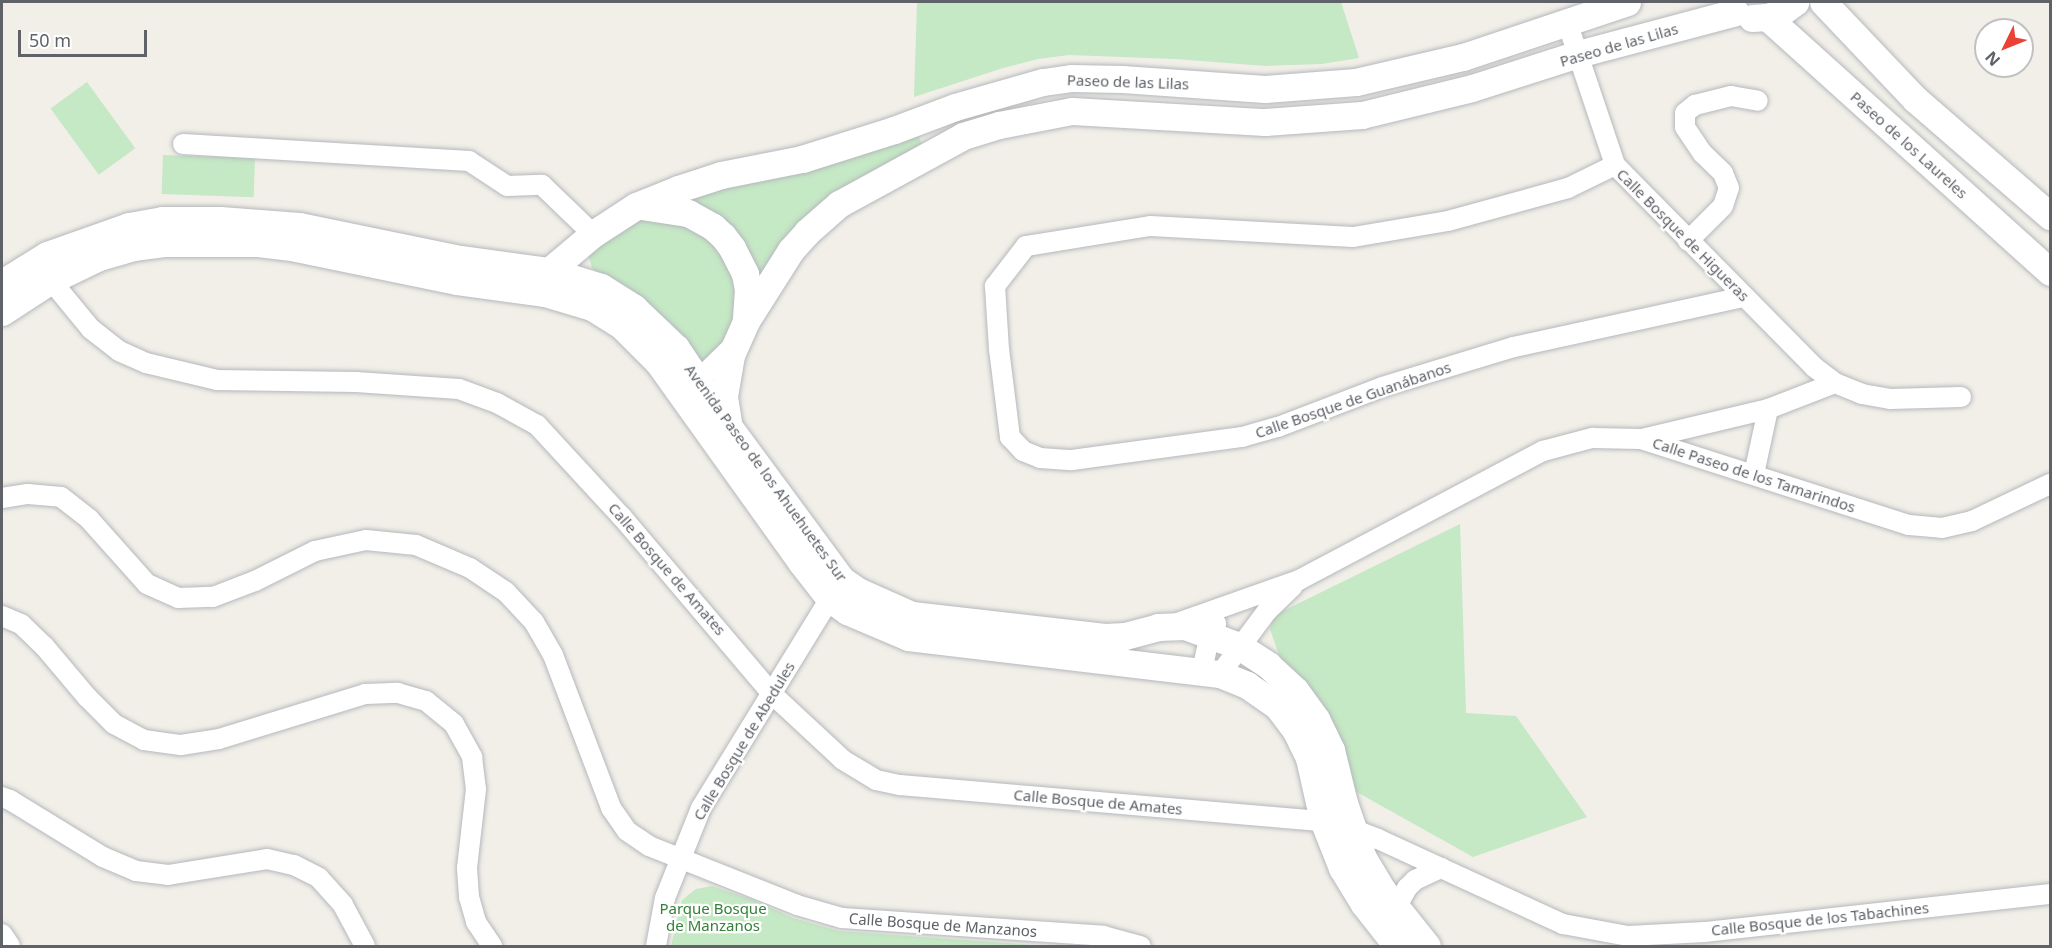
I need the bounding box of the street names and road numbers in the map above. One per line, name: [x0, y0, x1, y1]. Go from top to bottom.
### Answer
street label: Paseo de las Lilas: [1558, 19, 1680, 71]
street label: Paseo de las Lilas: [1067, 71, 1189, 93]
street label: Paseo de los Laureles: [1847, 88, 1971, 202]
street label: Calle Bosque de Higueras: [1613, 165, 1753, 305]
street label: Calle Bosque de Guanábanos: [1253, 358, 1453, 442]
street label: Avenida Paseo de los Ahuehuetes Sur: [681, 361, 851, 585]
street label: Calle Paseo de los Tamarindos: [1650, 434, 1858, 516]
street label: Calle Bosque de Amates: [605, 499, 729, 639]
street label: Calle Bosque de Abedules: [689, 658, 799, 824]
street label: Calle Bosque de Amates: [1013, 786, 1183, 818]
street label: Calle Bosque de los Tabachines: [1710, 899, 1930, 939]
street label: Calle Bosque de Manzanos: [848, 909, 1038, 941]

